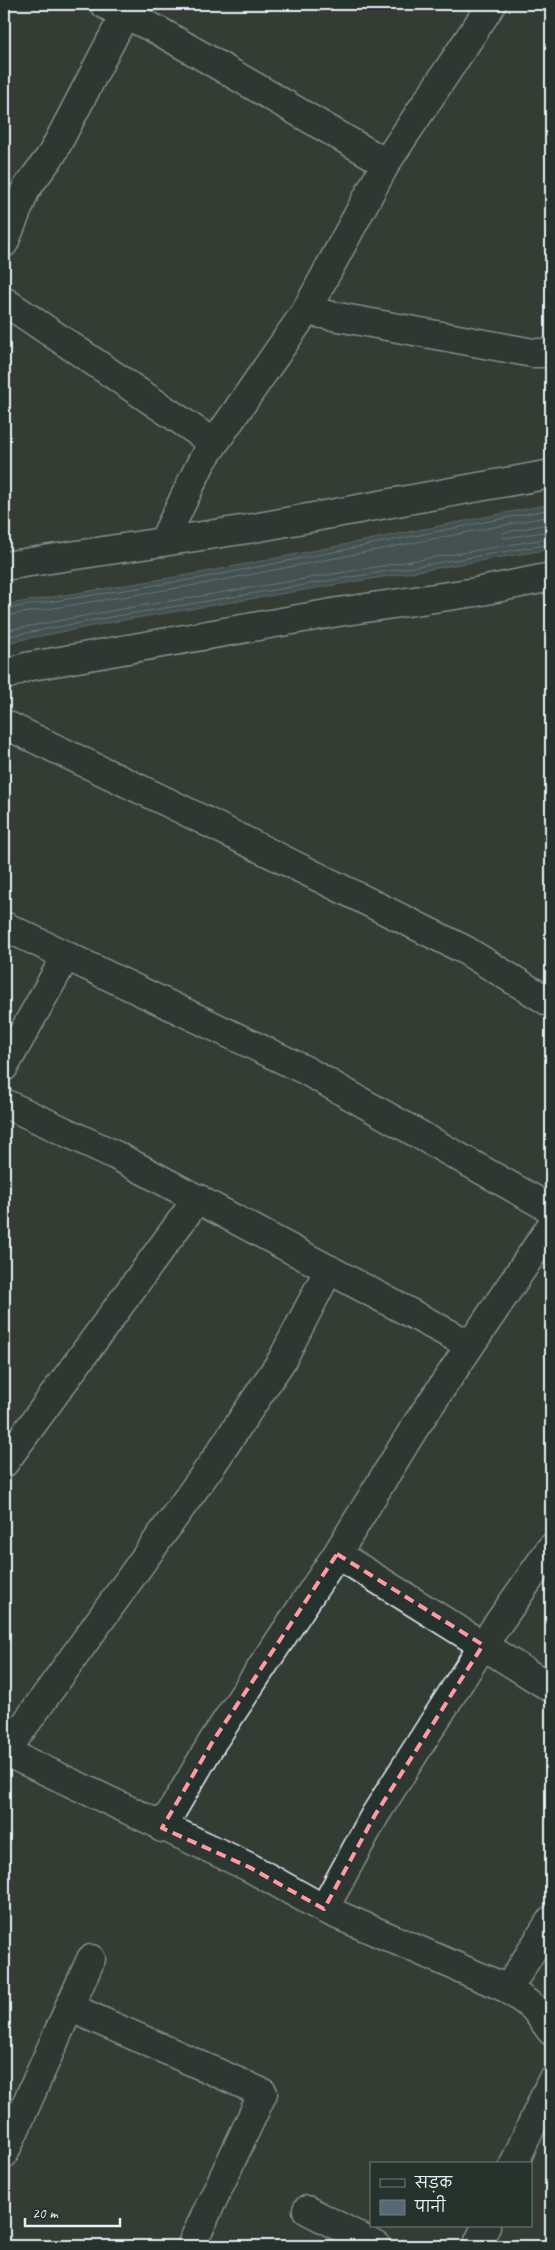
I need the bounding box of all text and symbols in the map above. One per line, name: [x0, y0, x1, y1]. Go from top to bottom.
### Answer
legend: [370, 2162, 532, 2228]
text: सड़क: [414, 2174, 453, 2193]
scale bar: [25, 2195, 120, 2227]
text: पानी: [414, 2195, 447, 2217]
text: 20 m: [32, 2204, 59, 2223]

